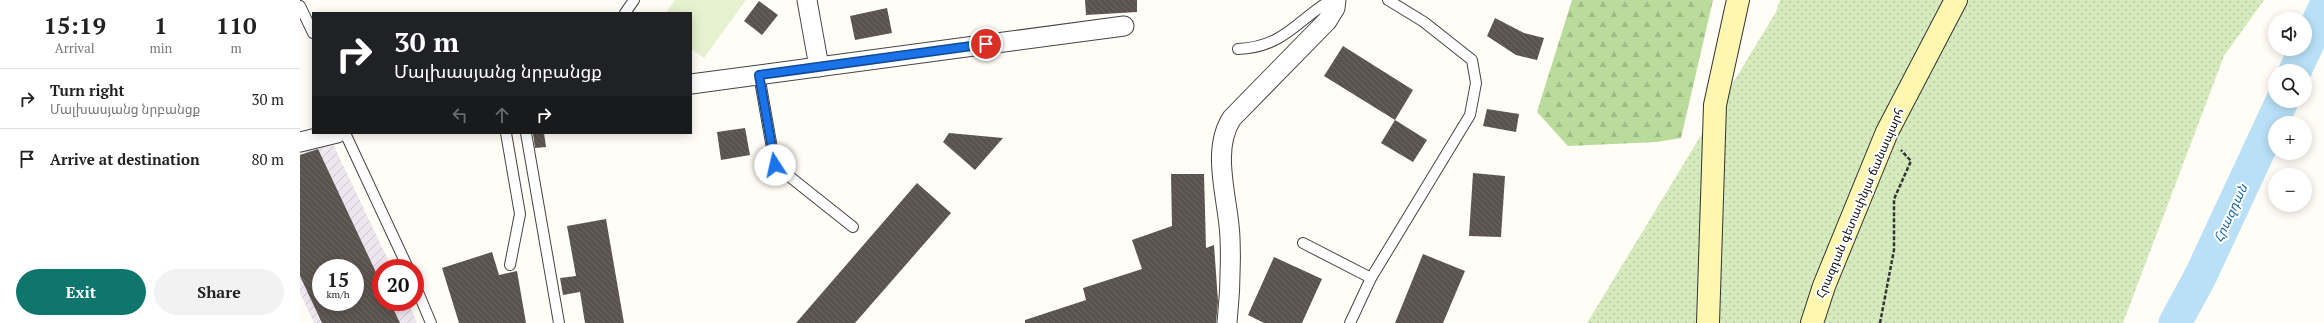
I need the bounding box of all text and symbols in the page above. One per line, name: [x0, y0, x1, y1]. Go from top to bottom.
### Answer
text: 15:19: [43, 9, 106, 41]
text: 1: [154, 9, 168, 41]
text: 110: [216, 9, 256, 41]
map controls: [2268, 12, 2312, 212]
button: sound: [2268, 12, 2312, 56]
text: 30 m: [394, 23, 459, 60]
pin: [969, 27, 1003, 61]
icon: right: [328, 28, 380, 80]
icon: arrive: [975, 33, 997, 55]
text: Arrival: [55, 39, 95, 57]
text: min: [149, 39, 172, 57]
text: m: [231, 39, 242, 57]
text: Մալխասյանց նրբանցք: [394, 59, 602, 83]
button: search: [2268, 64, 2312, 108]
text: Turn right: [50, 80, 125, 100]
icon: right: [16, 88, 38, 110]
text: 30 m: [251, 89, 284, 109]
text: Մալխասյանց նրբանցք: [50, 100, 200, 118]
icon: left: [449, 104, 471, 126]
icon: ahead: [491, 104, 513, 126]
icon: right: [533, 104, 555, 126]
street label: Հրազդան գետափնյա ճանապարհ: [1813, 105, 1907, 300]
button: +: [2268, 116, 2312, 160]
position arrow: [754, 144, 796, 186]
icon: arrive: [16, 148, 38, 170]
text: Arrive at destination: [50, 149, 200, 169]
text: 80 m: [251, 149, 284, 169]
button: −: [2268, 168, 2312, 212]
water label: Հրազդան: [2209, 180, 2252, 245]
speed limit sign: 20: [372, 259, 424, 311]
text: 15: [327, 266, 349, 293]
button: Exit: [16, 269, 146, 315]
button: Share: [154, 269, 284, 315]
text: km/h: [326, 288, 350, 301]

